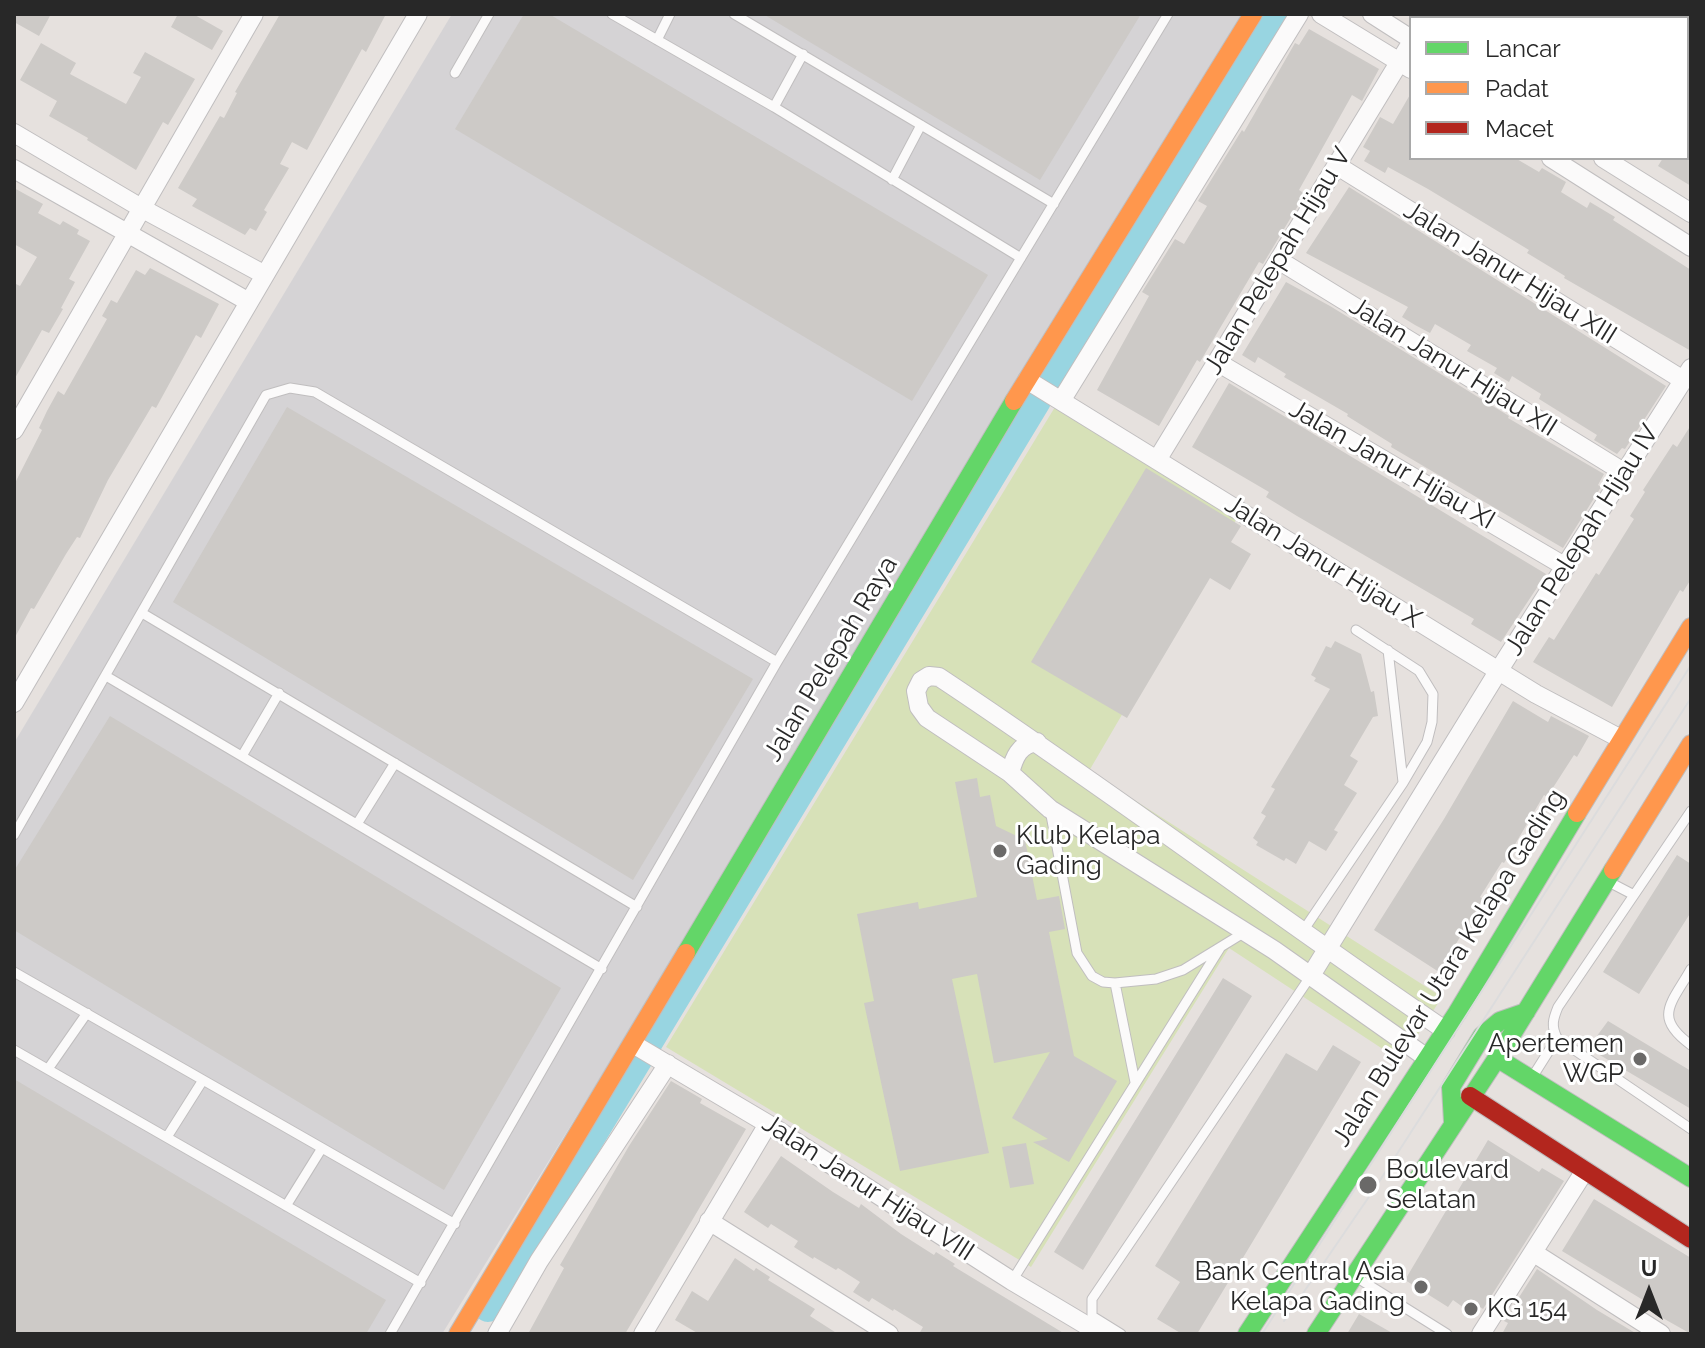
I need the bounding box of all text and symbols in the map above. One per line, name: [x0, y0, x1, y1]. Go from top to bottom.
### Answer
legend: [1409, 16, 1689, 160]
text: Lancar: [1485, 34, 1561, 63]
text: Padat: [1485, 74, 1549, 103]
text: Macet: [1485, 114, 1554, 143]
street label: Jalan Pelepah Hijau V: [1198, 142, 1358, 380]
street label: Jalan Janur Hijau XIII: [1398, 195, 1622, 351]
street label: Jalan Janur Hijau XII: [1344, 291, 1562, 443]
street label: Jalan Janur Hijau XI: [1284, 393, 1500, 537]
street label: Jalan Pelepah Hijau IV: [1498, 419, 1666, 661]
street label: Jalan Janur Hijau X: [1219, 489, 1427, 635]
street label: Jalan Pelepah Raya: [758, 551, 904, 767]
street label: Jalan Bulevar Utara Kelapa Gading: [1326, 784, 1572, 1152]
place label: Klub Kelapa Gading: [1016, 820, 1161, 882]
marker: Klub Kelapa Gading: [991, 842, 1009, 860]
place label: Apertemen WGP: [1488, 1028, 1624, 1090]
marker: Apertemen WGP: [1631, 1050, 1649, 1068]
street label: Jalan Janur Hijau VIII: [756, 1108, 980, 1268]
place label: Boulevard Selatan: [1386, 1154, 1509, 1216]
marker: Boulevard Selatan: [1357, 1174, 1379, 1196]
north arrow: [1609, 1252, 1689, 1332]
text: U: [1641, 1255, 1657, 1281]
place label: Bank Central Asia Kelapa Gading: [1194, 1256, 1405, 1318]
marker: Bank Central Asia Kelapa Gading: [1412, 1278, 1430, 1296]
place label: KG 154: [1487, 1293, 1567, 1325]
marker: KG 154: [1462, 1300, 1480, 1318]

